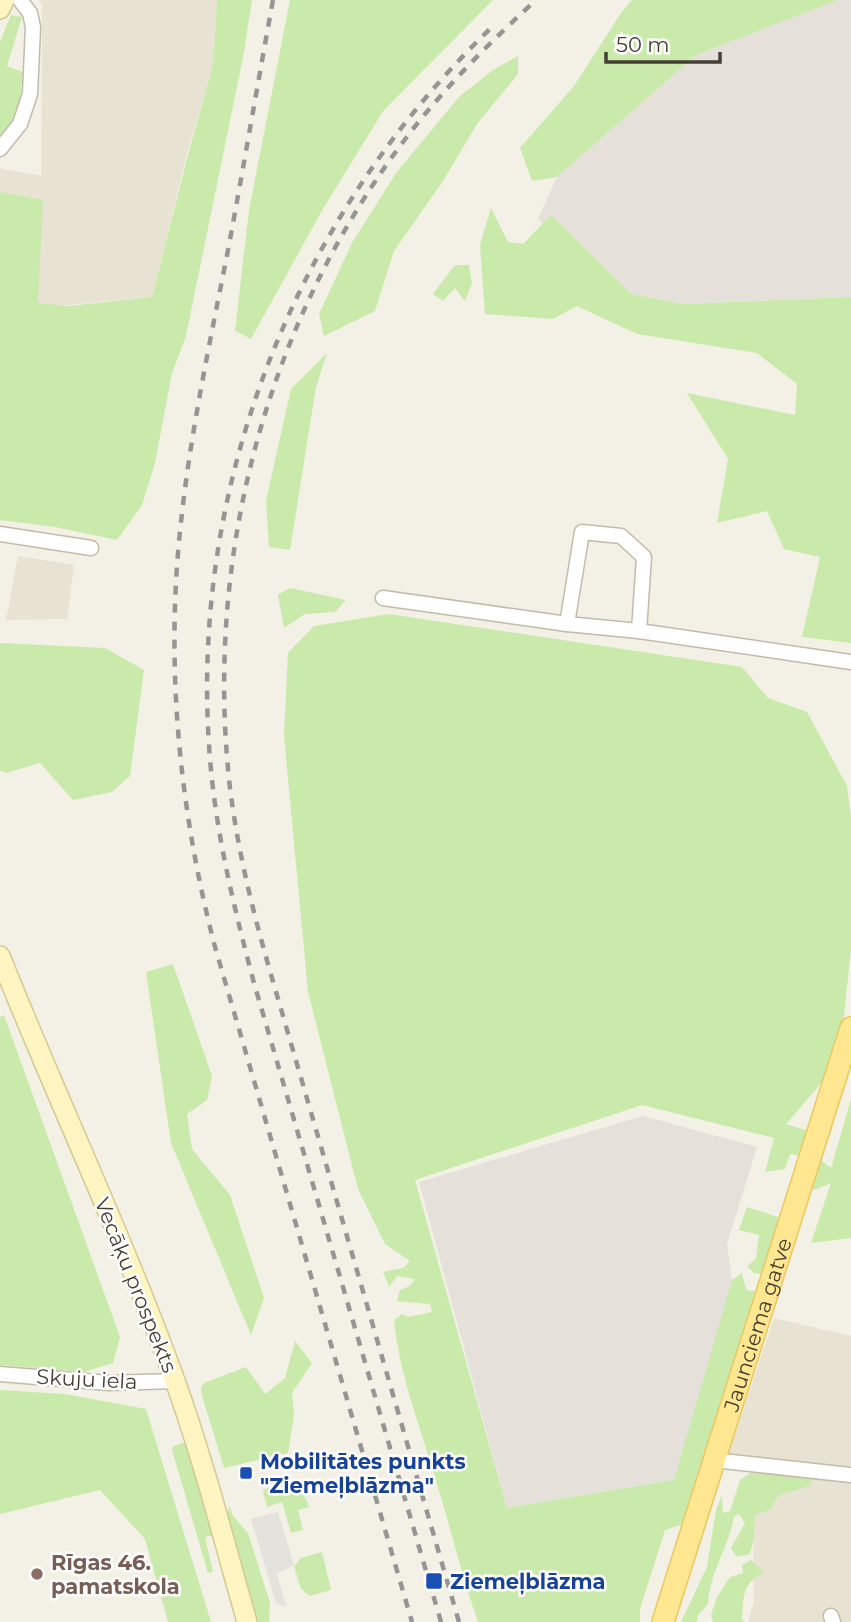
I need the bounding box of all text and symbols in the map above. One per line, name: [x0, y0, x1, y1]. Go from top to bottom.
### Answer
scale bar: [606, 21, 720, 65]
text: 50 m: [616, 32, 670, 57]
street label: Vecāķu prospekts: [89, 1194, 183, 1376]
street label: Jaunciema gatve: [718, 1235, 796, 1415]
street label: Skuju iela: [36, 1364, 138, 1394]
place label: Mobilitātes punkts "Ziemeļblāzma": [260, 1449, 466, 1499]
marker: Mobilitātes punkts "Ziemeļblāzma": [238, 1465, 254, 1481]
place label: Rīgas 46. pamatskola: [51, 1550, 180, 1599]
marker: Rīgas 46. pamatskola: [29, 1566, 45, 1582]
place label: Ziemeļblāzma: [450, 1569, 606, 1595]
marker: Ziemeļblāzma: [424, 1571, 444, 1591]

